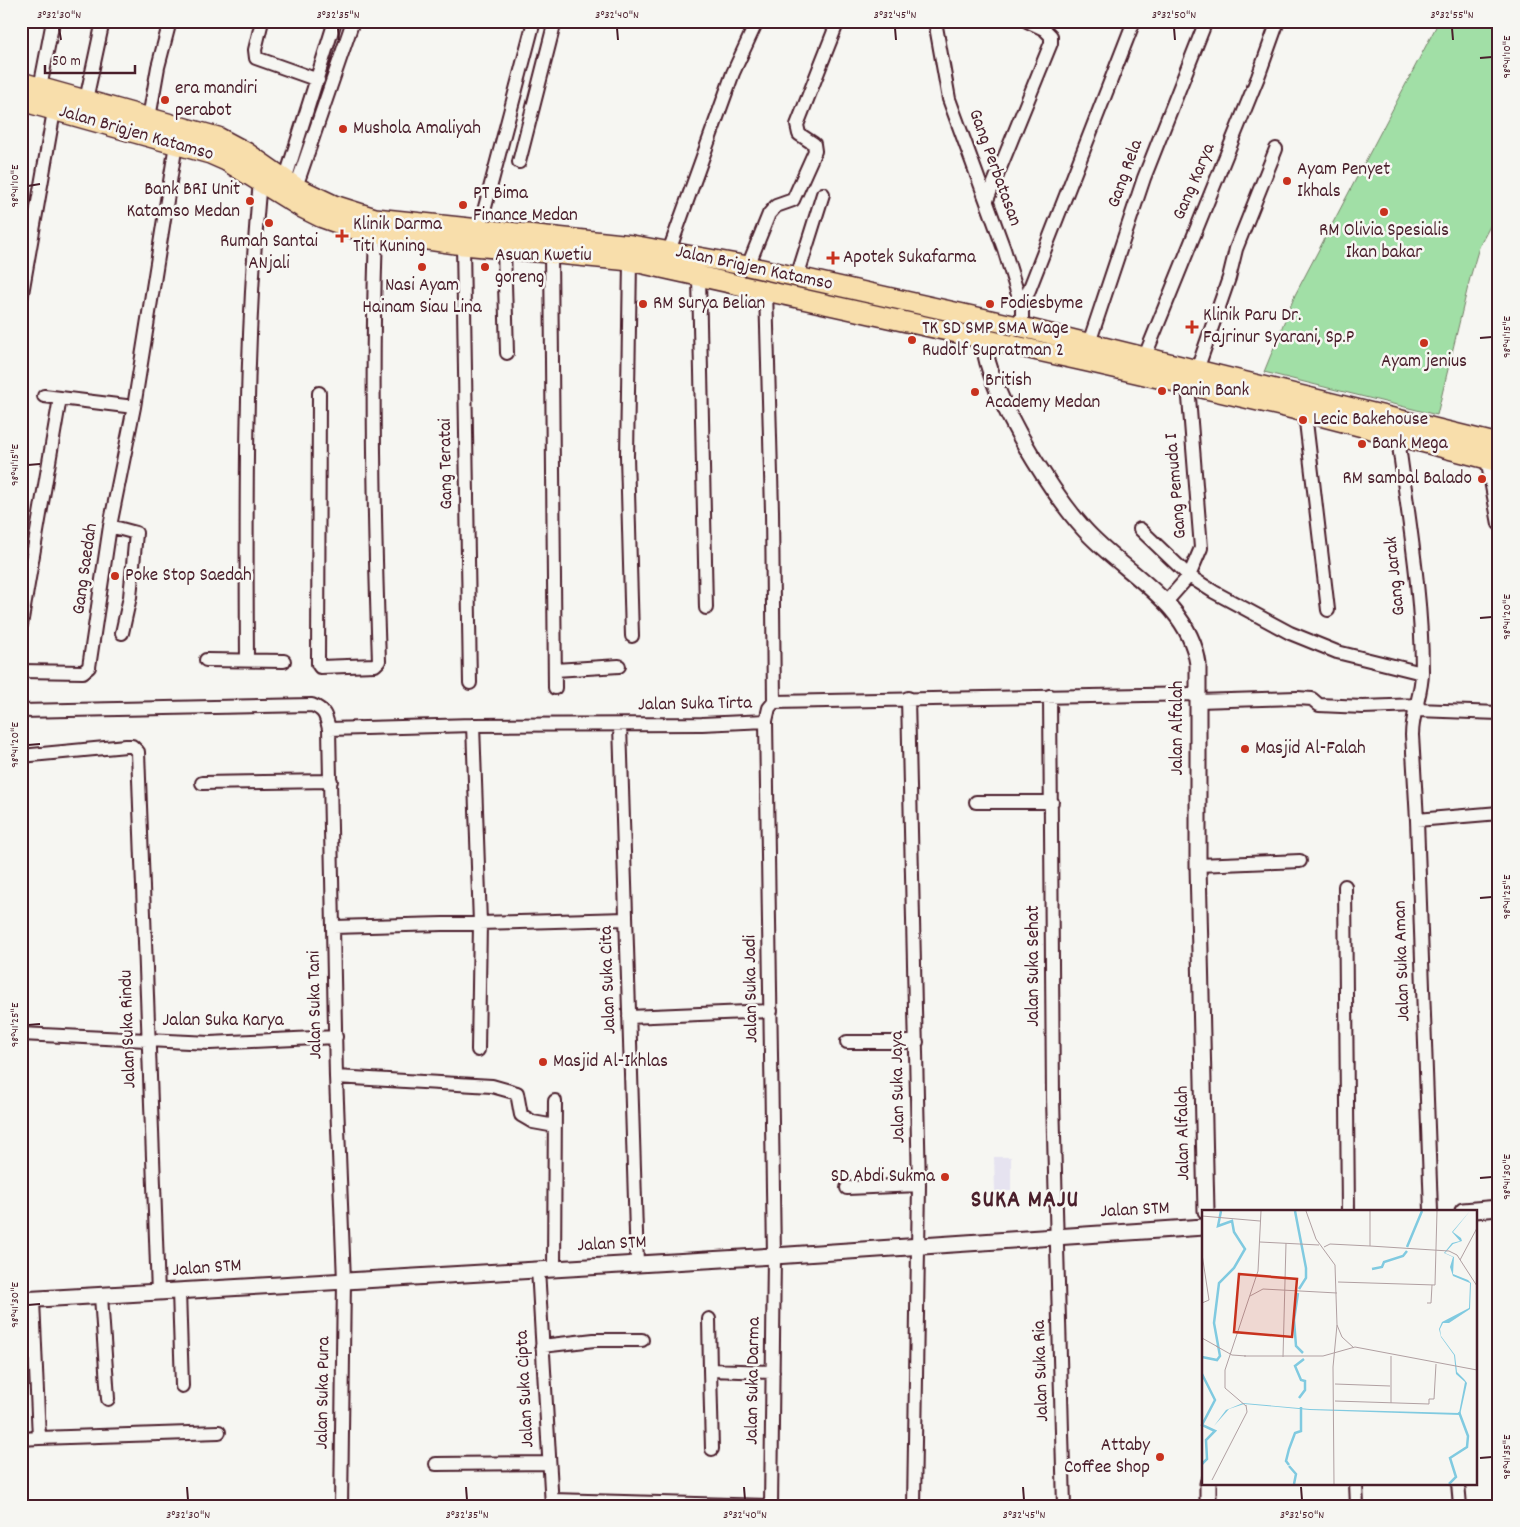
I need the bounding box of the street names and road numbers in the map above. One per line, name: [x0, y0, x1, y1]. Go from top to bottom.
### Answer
street label: Jalan Brigjen Katamso: [55, 99, 217, 169]
street label: Gang Perbatasan: [960, 106, 1028, 230]
street label: Gang Rela: [1101, 135, 1151, 212]
street label: Gang Karya: [1167, 138, 1224, 225]
street label: Jalan Brigjen Katamso: [673, 239, 835, 299]
street label: Gang Teratai: [433, 418, 461, 510]
street label: Gang Pemuda I: [1159, 432, 1195, 540]
street label: Gang Saedah: [66, 521, 106, 617]
street label: Gang Jarak: [1378, 535, 1414, 617]
street label: Jalan Alfalah: [1165, 680, 1192, 776]
street label: Jalan Suka Tirta: [638, 690, 753, 719]
street label: Jalan Suka Aman: [1387, 900, 1419, 1022]
street label: Jalan Suka Sehat: [1021, 905, 1048, 1027]
street label: Jalan Suka Cita: [594, 924, 624, 1035]
street label: Jalan Suka Jadi: [738, 934, 766, 1043]
street label: Jalan Suka Tani: [302, 950, 330, 1060]
street label: Jalan Suka Rindu: [113, 969, 145, 1089]
street label: Jalan Suka Karya: [162, 1008, 285, 1035]
street label: Jalan Suka Jaya: [885, 1029, 913, 1143]
street label: Jalan Alfalah: [1170, 1085, 1198, 1181]
street label: Jalan STM: [1100, 1196, 1170, 1226]
street label: Jalan STM: [577, 1230, 647, 1260]
street label: Jalan STM: [171, 1253, 243, 1285]
street label: Jalan Suka Darma: [739, 1316, 769, 1445]
street label: Jalan Suka Ria: [1027, 1319, 1057, 1422]
street label: Jalan Suka Cipta: [509, 1329, 543, 1448]
street label: Jalan Suka Pura: [310, 1335, 339, 1450]

